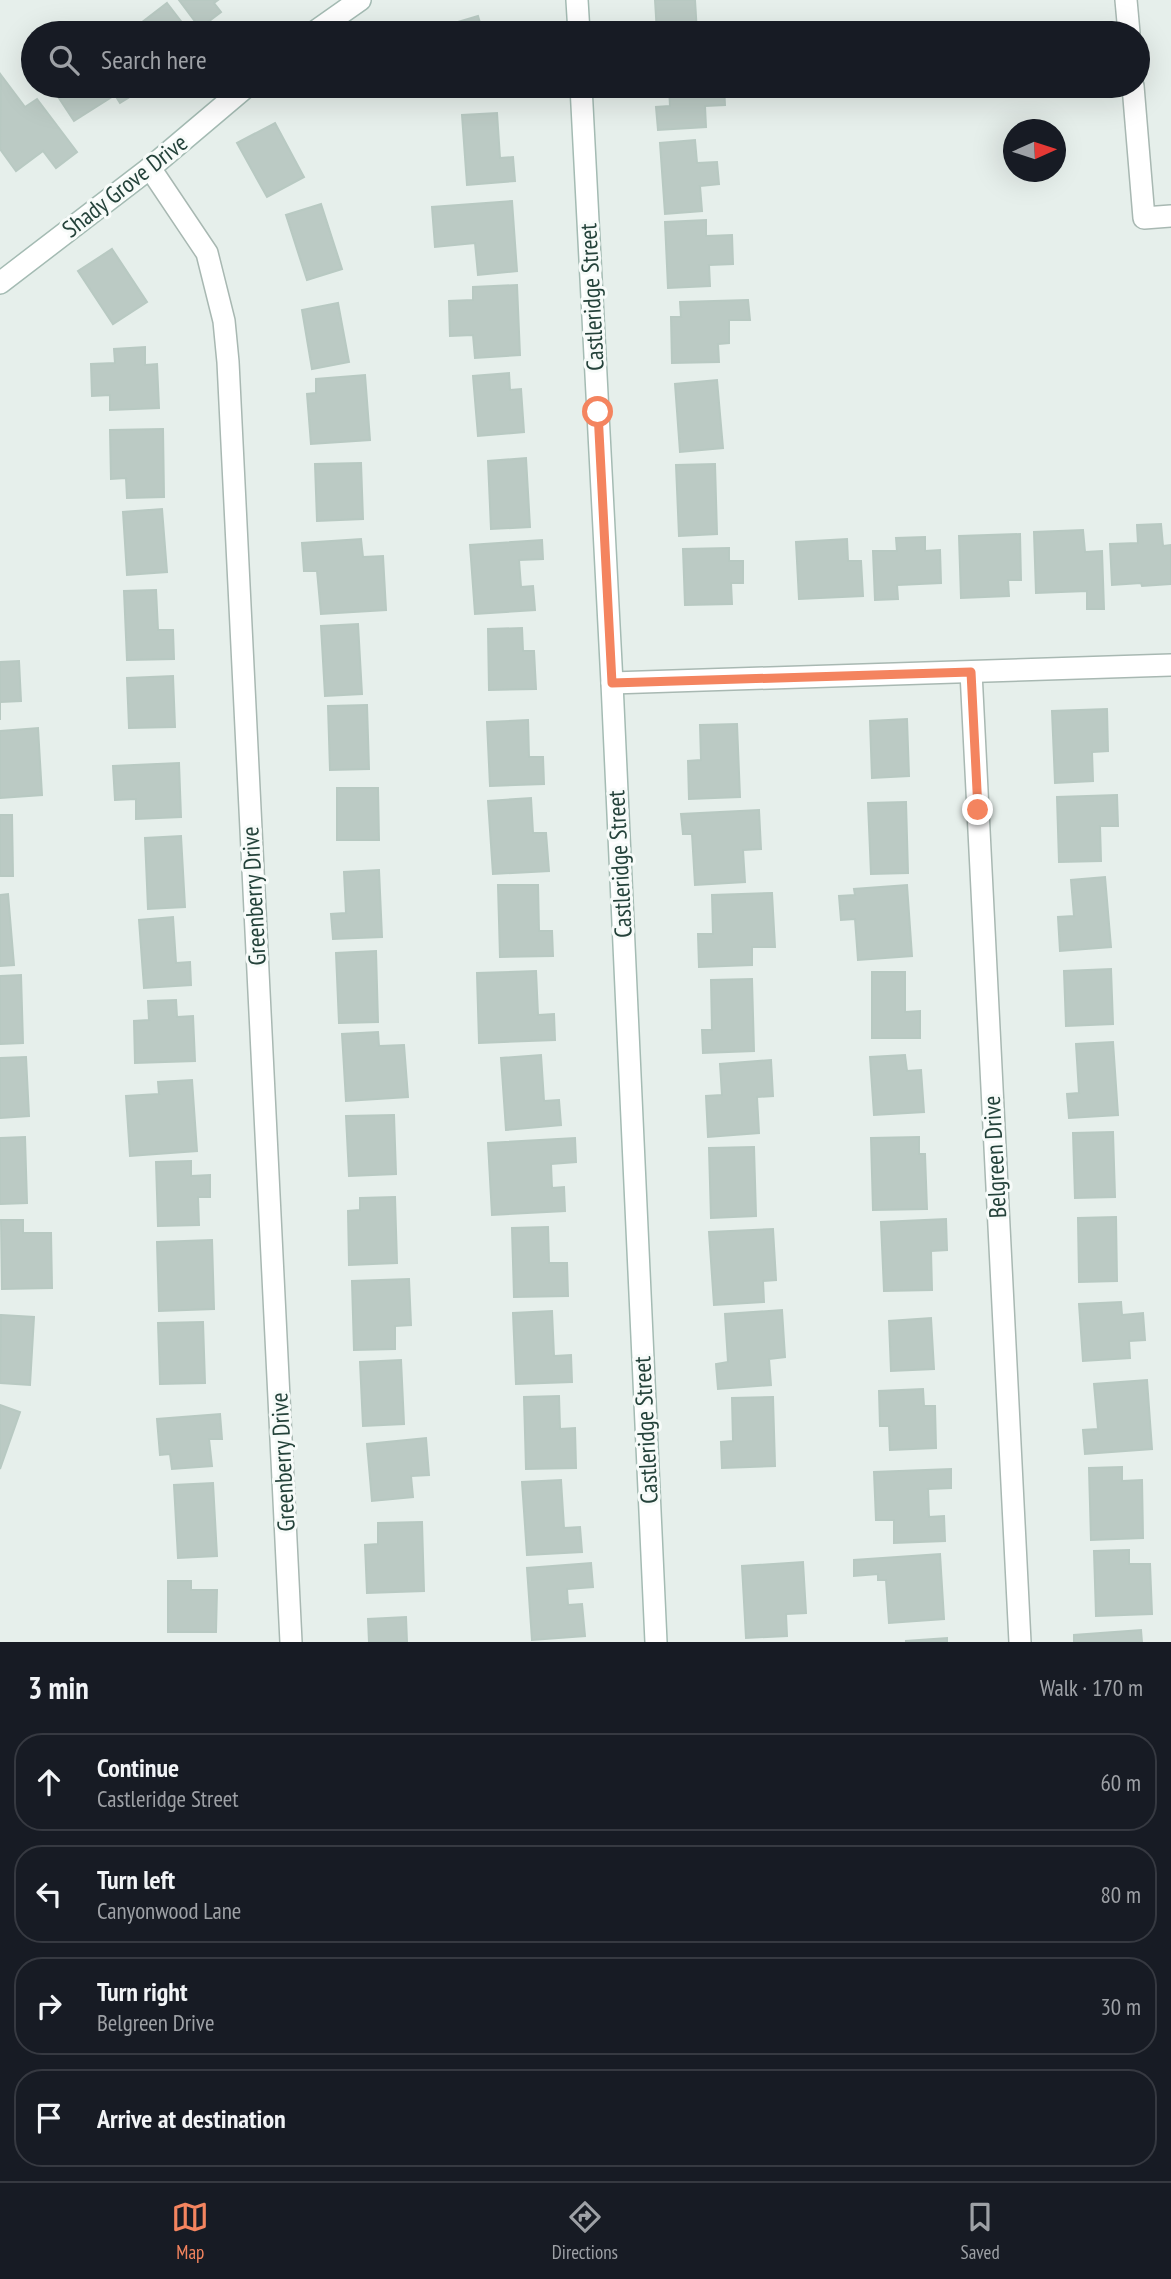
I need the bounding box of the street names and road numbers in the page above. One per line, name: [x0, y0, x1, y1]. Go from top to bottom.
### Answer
street label: Shady Grove Drive: [56, 127, 194, 244]
street label: Castleridge Street: [572, 222, 611, 372]
street label: Castleridge Street: [600, 789, 639, 939]
street label: Greenberry Drive: [234, 826, 273, 966]
street label: Belgreen Drive: [976, 1095, 1013, 1219]
street label: Castleridge Street: [626, 1355, 665, 1505]
street label: Greenberry Drive: [263, 1392, 302, 1532]

